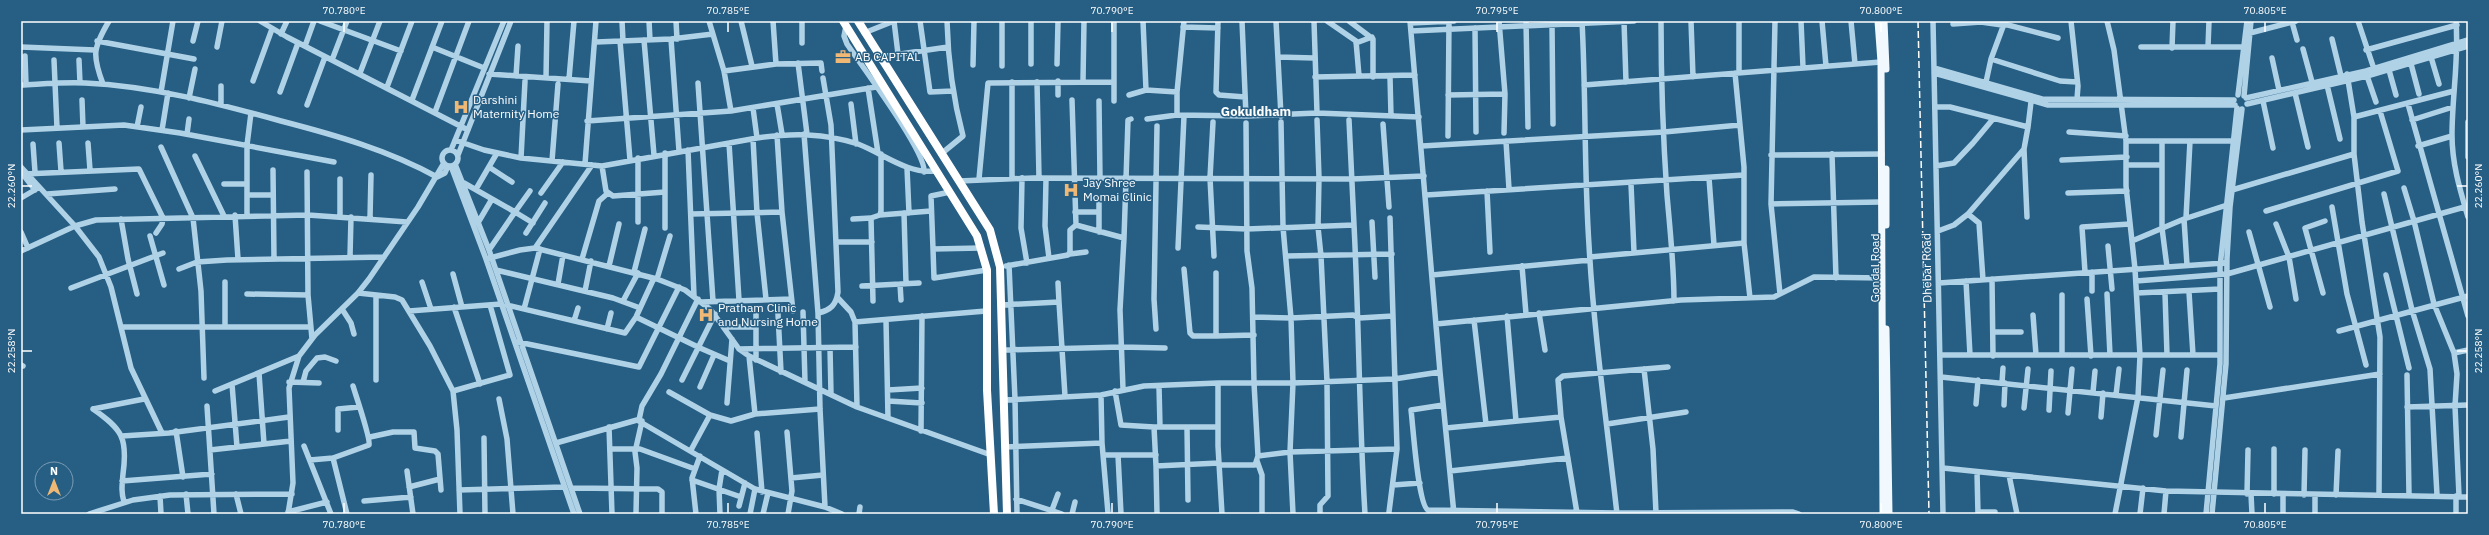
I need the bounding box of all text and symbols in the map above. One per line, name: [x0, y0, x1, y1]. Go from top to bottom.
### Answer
text: 70.780°E: [322, 4, 366, 17]
text: 70.785°E: [706, 4, 750, 17]
text: 70.790°E: [1090, 4, 1134, 17]
text: 70.795°E: [1475, 4, 1519, 17]
text: 70.800°E: [1859, 4, 1903, 17]
text: 70.805°E: [2243, 4, 2287, 17]
office icon: AB CAPITAL: [834, 48, 852, 66]
place label: AB CAPITAL: [855, 49, 920, 64]
place label: Darshini Maternity Home: [473, 92, 560, 121]
hospital icon: Darshini Maternity Home: [452, 98, 470, 116]
district label: Gokuldham: [1221, 103, 1291, 120]
text: 22.260°N: [5, 164, 18, 208]
text: 22.260°N: [2472, 164, 2485, 208]
place label: Jay Shree Momai Clinic: [1083, 175, 1152, 204]
hospital icon: Jay Shree Momai Clinic: [1062, 181, 1080, 199]
street label: Dhebar Road: [1918, 233, 1935, 303]
street label: Gondal Road: [1867, 234, 1882, 302]
place label: Pratham Clinic and Nursing Home: [718, 300, 818, 329]
hospital icon: Pratham Clinic and Nursing Home: [697, 306, 715, 324]
text: 22.258°N: [5, 329, 18, 373]
text: 22.258°N: [2472, 329, 2485, 373]
north arrow: [34, 461, 74, 501]
text: N: [50, 464, 58, 478]
text: 70.780°E: [322, 518, 366, 531]
text: 70.785°E: [706, 518, 750, 531]
text: 70.790°E: [1090, 518, 1134, 531]
text: 70.795°E: [1475, 518, 1519, 531]
text: 70.800°E: [1859, 518, 1903, 531]
text: 70.805°E: [2243, 518, 2287, 531]

